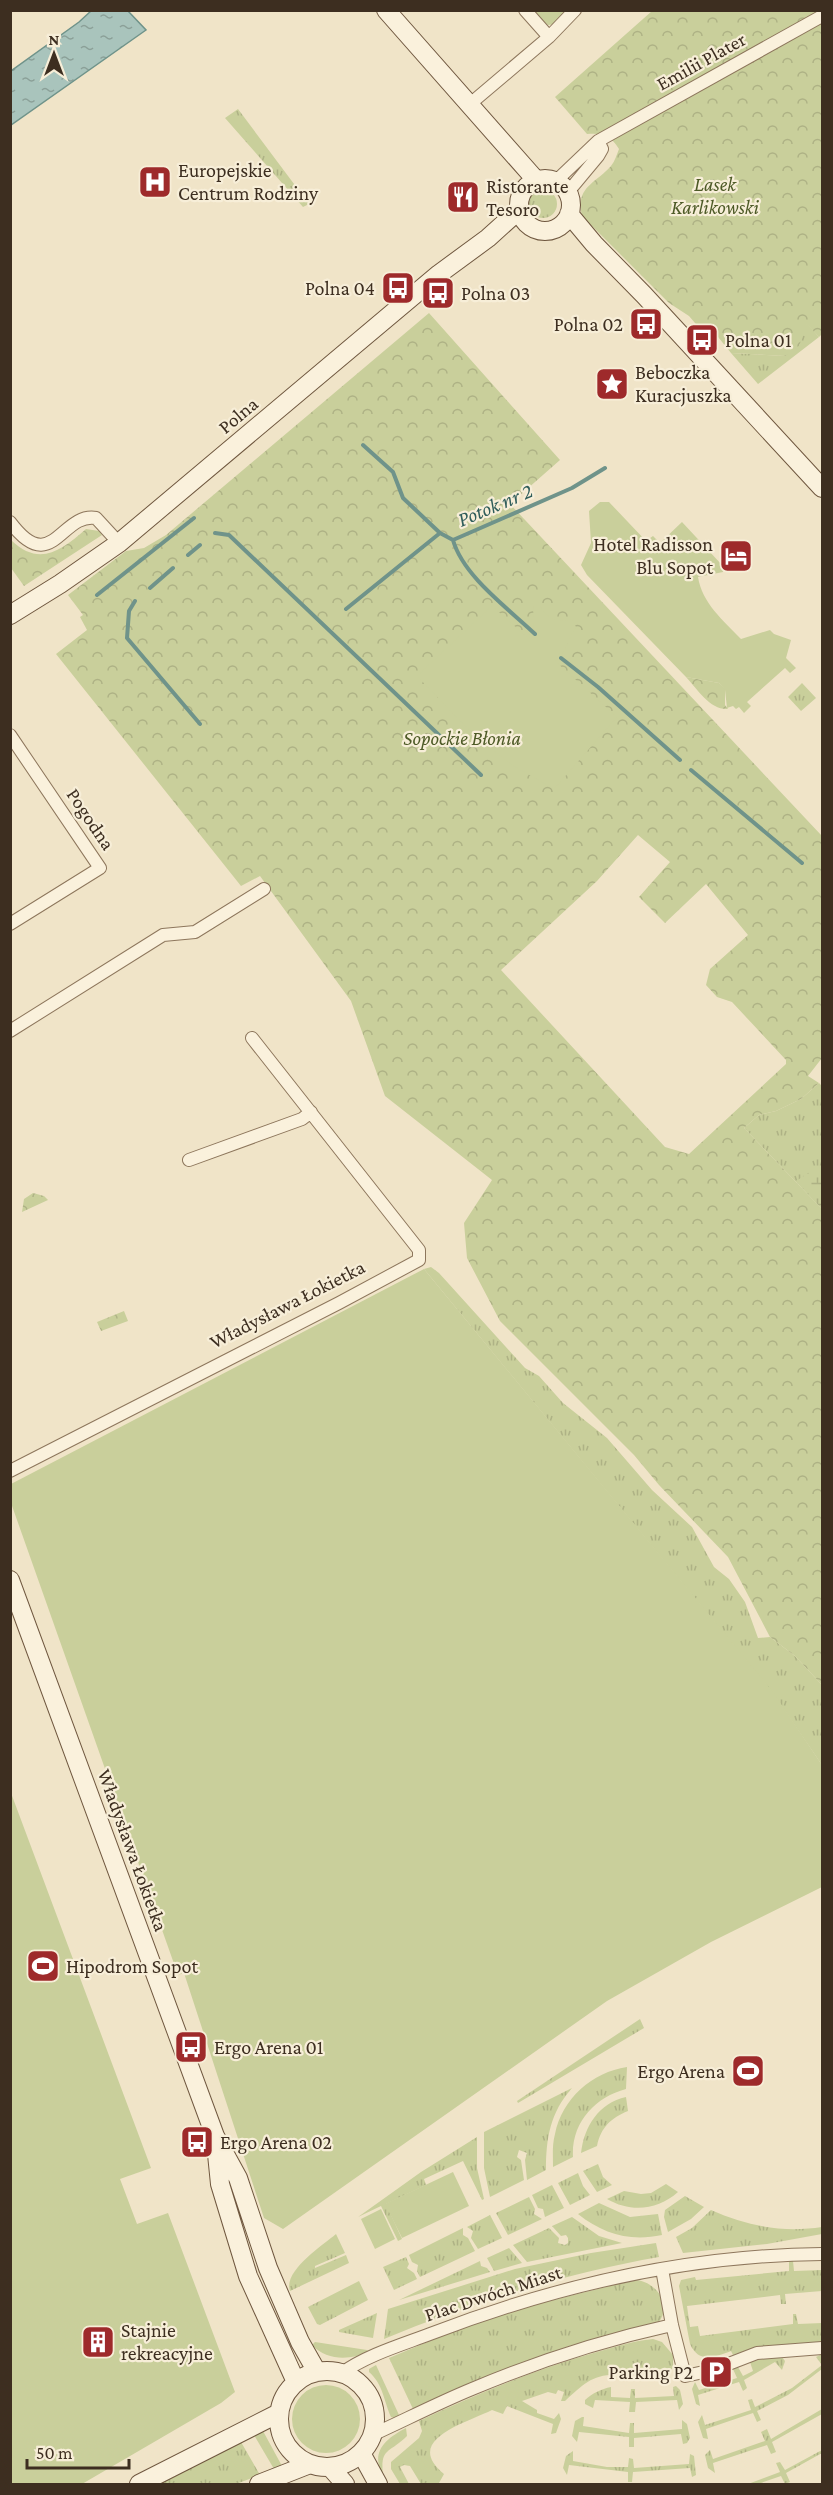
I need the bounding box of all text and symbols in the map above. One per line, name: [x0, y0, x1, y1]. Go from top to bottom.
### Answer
north arrow: [24, 24, 84, 84]
street label: Emilii Plater: [653, 27, 749, 95]
text: N: [49, 31, 60, 48]
place label: Europejskie Centrum Rodziny: [178, 159, 319, 205]
hospital icon: Europejskie Centrum Rodziny: [137, 164, 173, 200]
park label: Lasek Karlikowski: [671, 173, 760, 218]
place label: Ristorante Tesoro: [486, 175, 569, 220]
restaurant icon: Ristorante Tesoro: [445, 179, 481, 215]
bus stop icon: Polna 04: [380, 270, 416, 306]
bus stop icon: Polna 03: [420, 275, 456, 311]
place label: Polna 04: [305, 277, 375, 299]
place label: Polna 03: [461, 282, 530, 304]
bus stop icon: Polna 02: [628, 306, 664, 342]
place label: Polna 02: [554, 313, 623, 335]
bus stop icon: Polna 01: [684, 322, 720, 358]
place label: Polna 01: [725, 329, 792, 351]
place label: Beboczka Kuracjuszka: [635, 361, 732, 407]
place icon: Beboczka Kuracjuszka: [594, 366, 630, 402]
street label: Polna: [214, 392, 262, 438]
water label: Potok nr 2: [454, 478, 536, 532]
place label: Hotel Radisson Blu Sopot: [593, 533, 713, 579]
hotel icon: Hotel Radisson Blu Sopot: [718, 538, 754, 574]
park label: Sopockie Błonia: [403, 727, 521, 750]
street label: Pogodna: [62, 784, 120, 855]
street label: Władysława Łokietka: [206, 1255, 369, 1354]
street label: Władysława Łokietka: [92, 1766, 173, 1935]
sports icon: Hipodrom Sopot: [25, 1948, 61, 1984]
place label: Hipodrom Sopot: [66, 1955, 198, 1978]
bus stop icon: Ergo Arena 01: [173, 2029, 209, 2065]
place label: Ergo Arena 01: [214, 2036, 323, 2059]
sports icon: Ergo Arena: [730, 2053, 766, 2089]
place label: Ergo Arena: [637, 2060, 725, 2083]
bus stop icon: Ergo Arena 02: [179, 2124, 215, 2160]
place label: Ergo Arena 02: [220, 2131, 332, 2154]
street label: Plac Dwóch Miast: [422, 2260, 565, 2326]
place label: Stajnie rekreacyjne: [121, 2319, 213, 2365]
building icon: Stajnie rekreacyjne: [80, 2324, 116, 2360]
parking icon: Parking P2: [698, 2354, 734, 2390]
place label: Parking P2: [609, 2361, 693, 2384]
scale bar: [27, 2432, 129, 2470]
text: 50 m: [36, 2443, 73, 2463]

